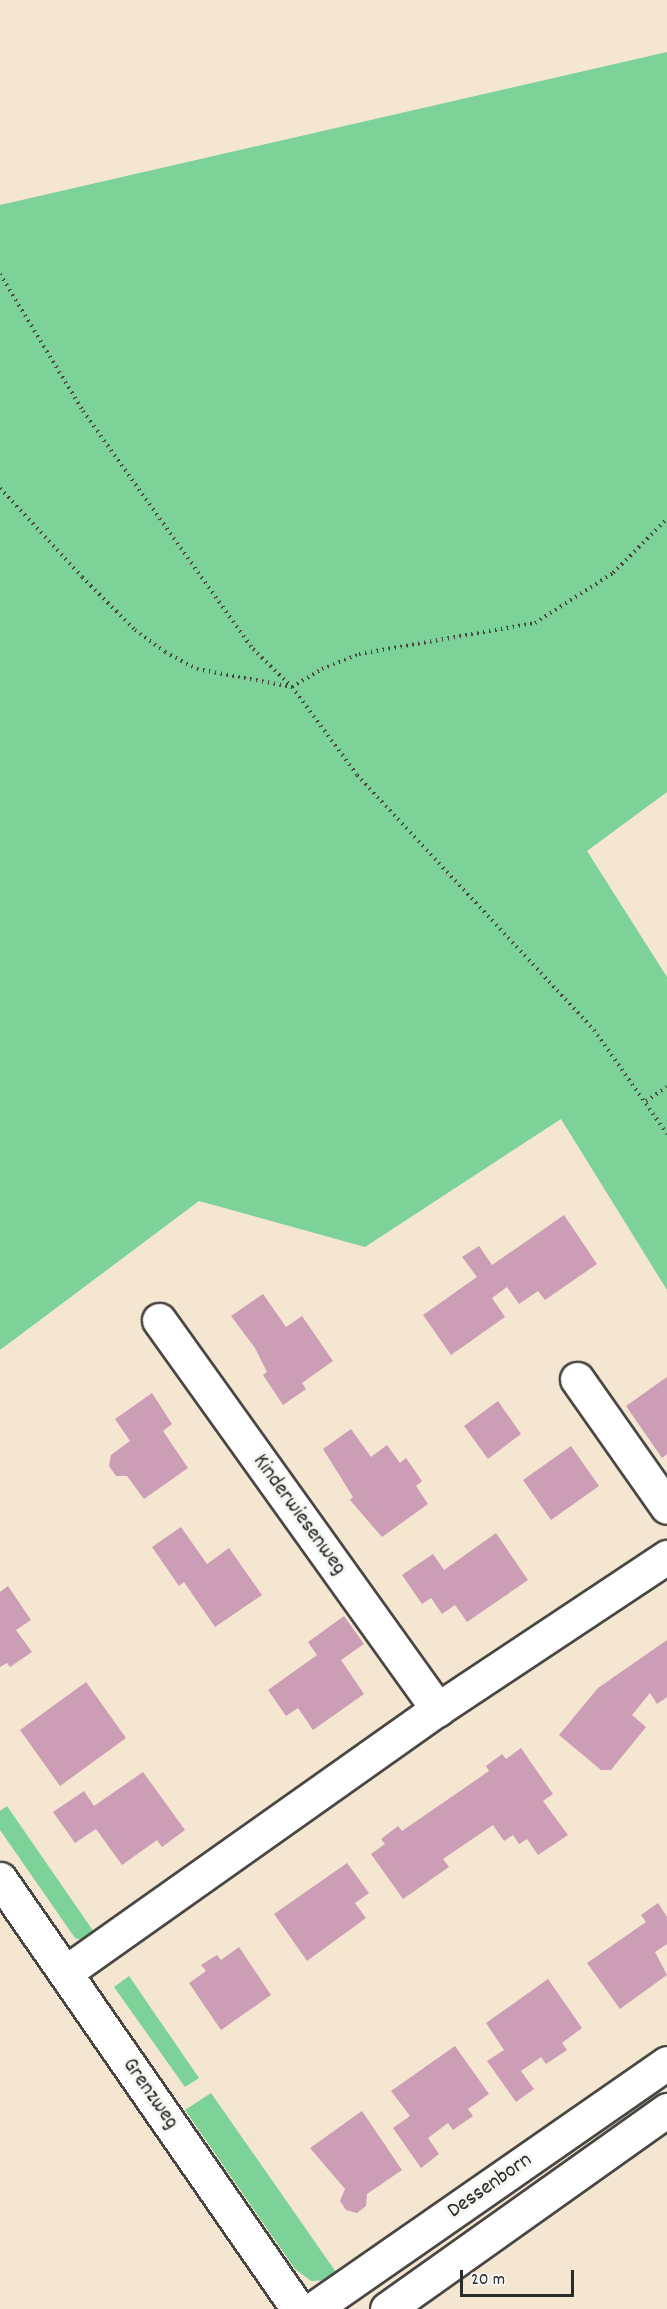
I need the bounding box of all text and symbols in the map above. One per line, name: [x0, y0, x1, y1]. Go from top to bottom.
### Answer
street label: Kinderwiesenweg: [246, 1449, 352, 1581]
street label: Grenzweg: [116, 2053, 184, 2135]
street label: Dessenborn: [443, 2147, 537, 2225]
scale bar: [463, 2258, 577, 2296]
text: 20 m: [471, 2268, 505, 2293]

